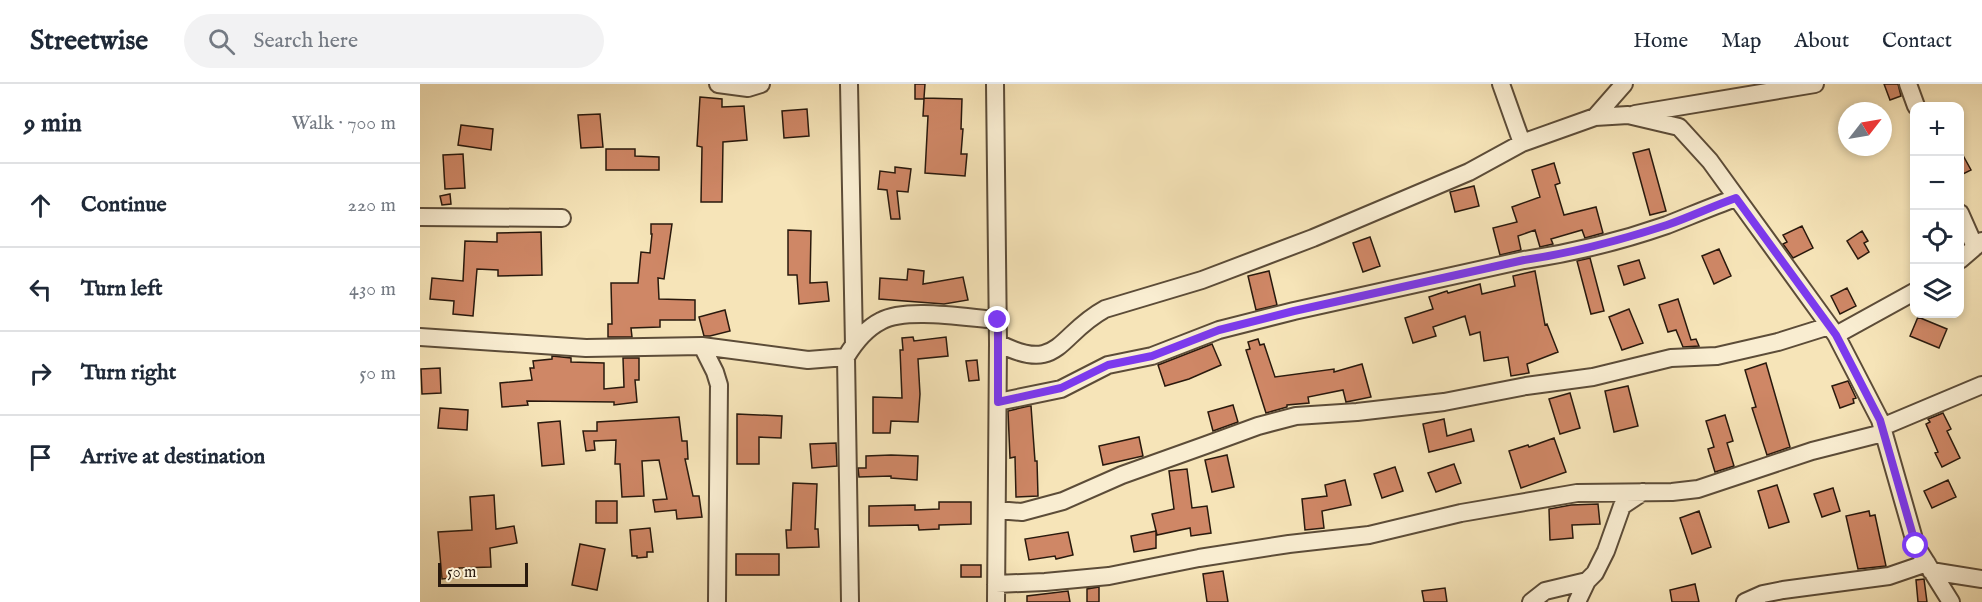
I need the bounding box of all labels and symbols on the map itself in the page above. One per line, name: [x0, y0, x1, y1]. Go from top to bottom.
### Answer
north arrow: [1838, 102, 1892, 156]
route end: [984, 306, 1010, 332]
route start: [1902, 532, 1928, 558]
scale bar: [438, 560, 528, 588]

